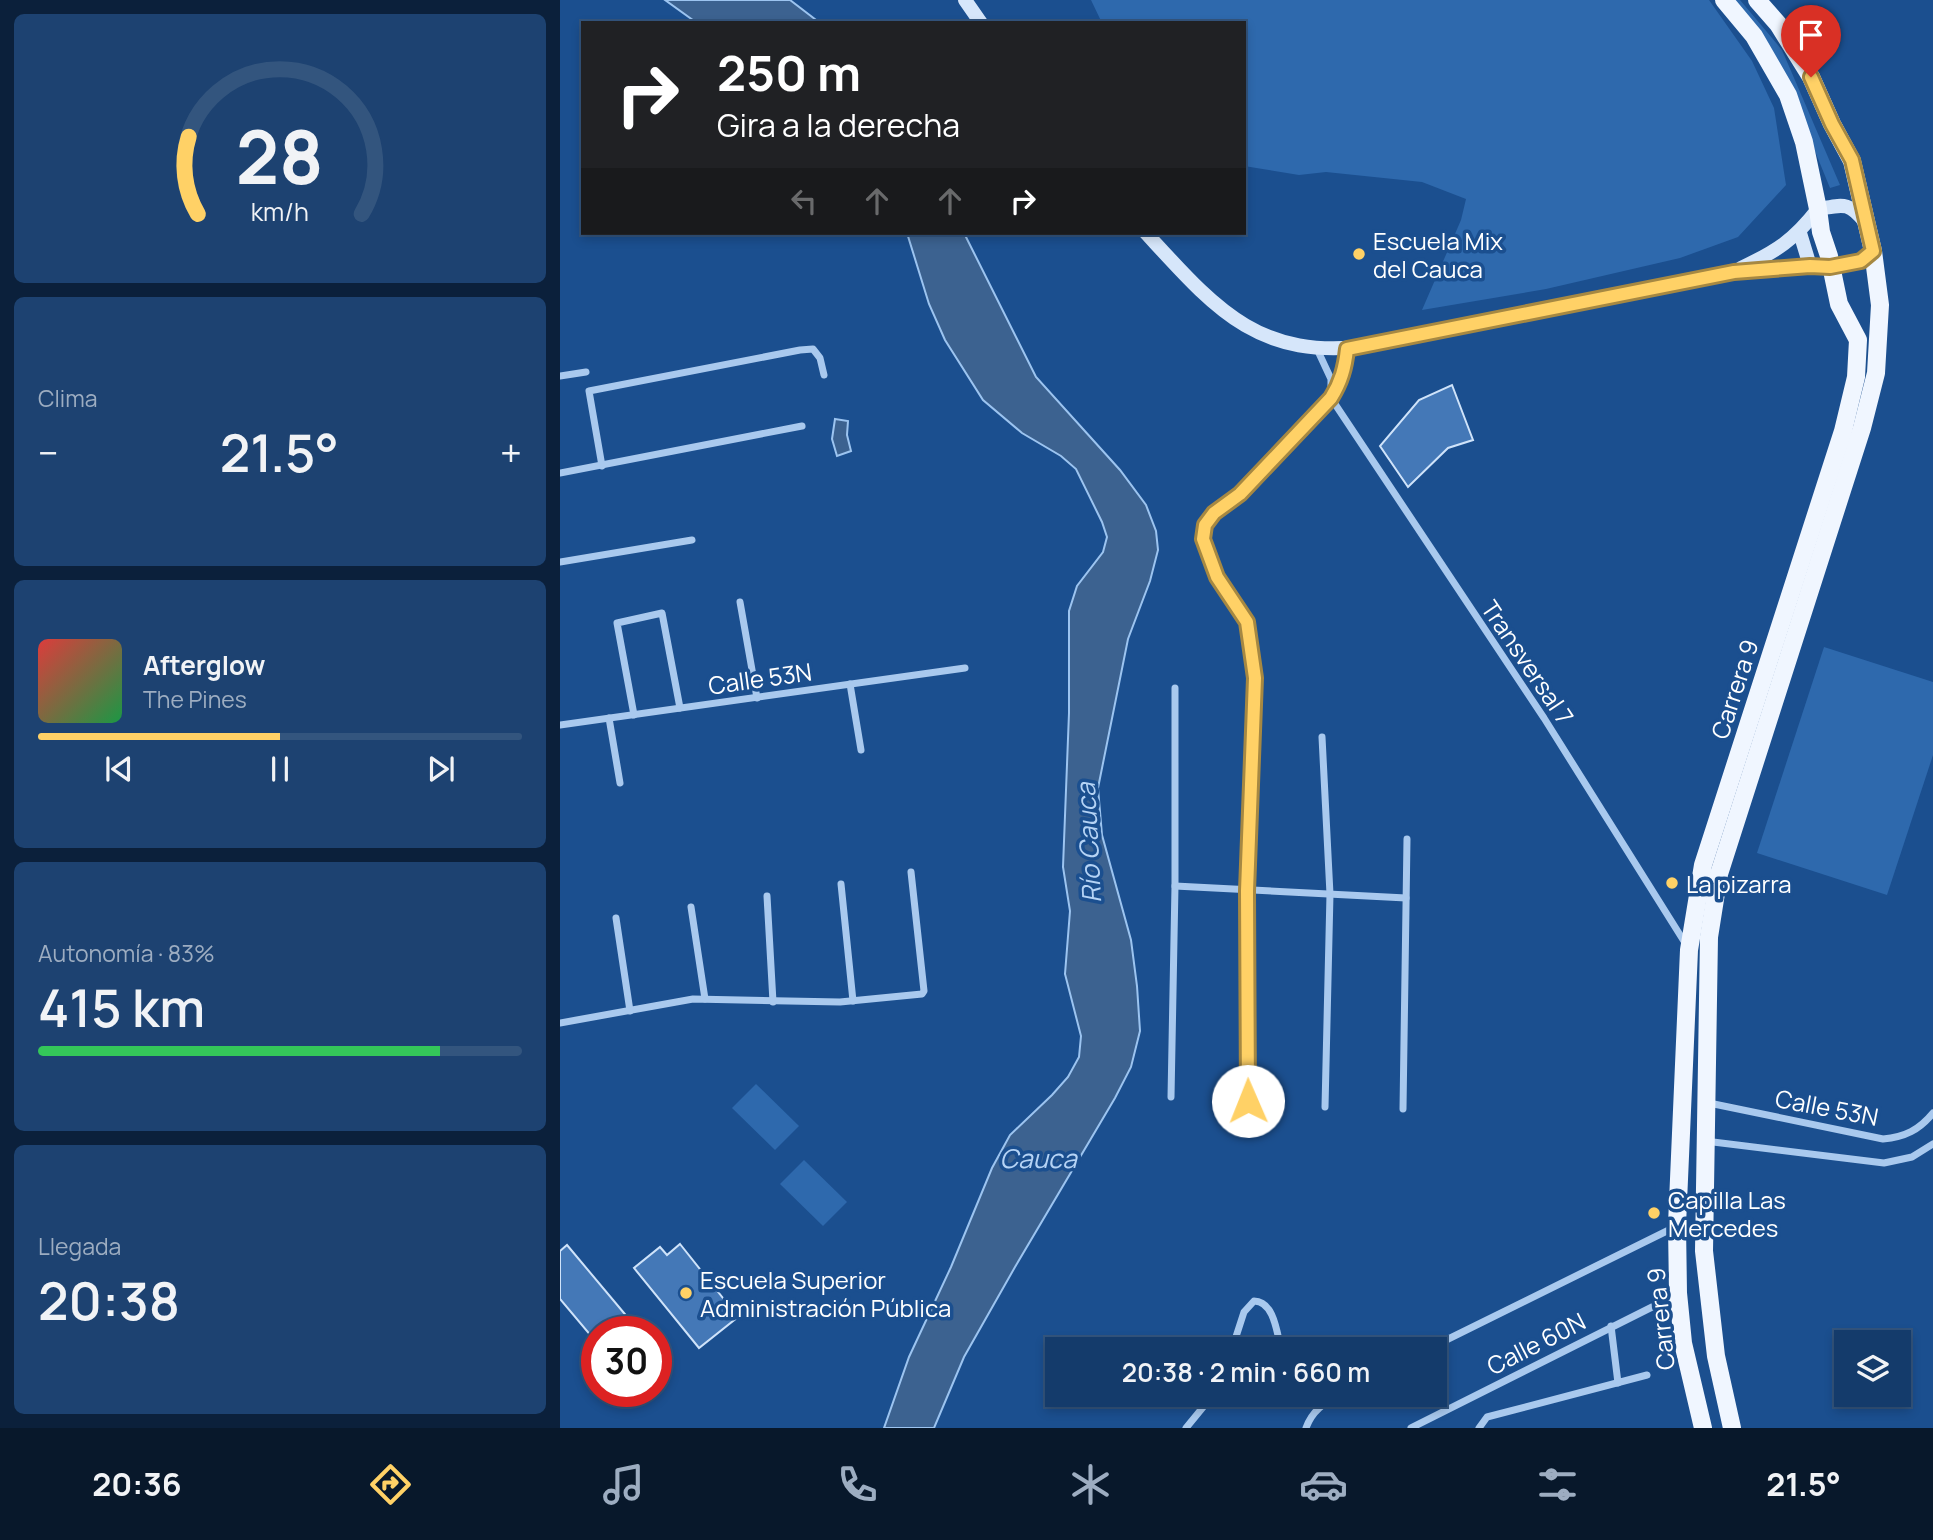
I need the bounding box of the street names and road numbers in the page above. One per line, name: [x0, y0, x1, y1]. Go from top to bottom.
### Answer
street label: Transversal 7: [1474, 593, 1582, 731]
street label: Carrera 9: [1702, 635, 1766, 743]
street label: Calle 53N: [706, 654, 814, 702]
street label: Calle 53N: [1773, 1081, 1881, 1133]
street label: Carrera 9: [1638, 1266, 1682, 1372]
street label: Calle 60N: [1481, 1304, 1591, 1382]

